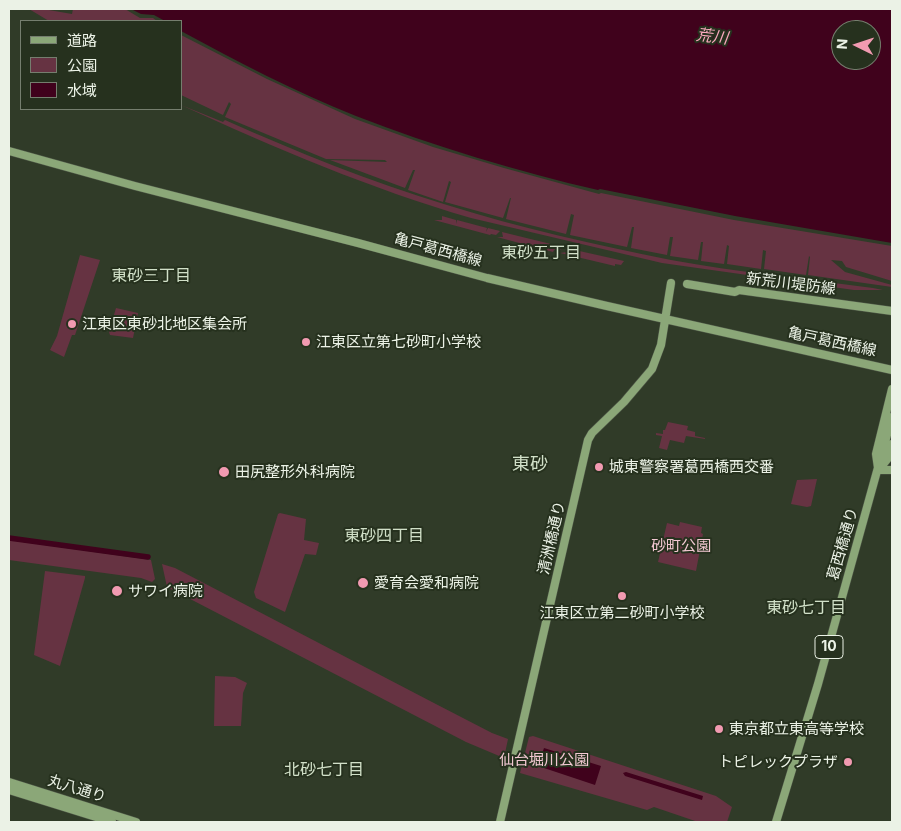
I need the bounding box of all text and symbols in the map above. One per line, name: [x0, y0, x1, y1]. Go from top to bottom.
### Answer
legend: [20, 20, 182, 110]
north arrow: [831, 20, 881, 70]
water label: 荒川: [695, 26, 729, 48]
text: 道路: [67, 31, 97, 50]
text: N: [833, 38, 850, 50]
text: 公園: [67, 56, 97, 75]
text: 水域: [67, 81, 97, 100]
street label: 亀戸葛西橋線: [392, 230, 484, 270]
district label: 東砂五丁目: [501, 243, 581, 263]
district label: 東砂三丁目: [111, 266, 191, 286]
street label: 新荒川堤防線: [745, 270, 837, 298]
place label: 江東区東砂北地区集会所: [82, 315, 247, 333]
marker: 江東区東砂北地区集会所: [66, 318, 78, 330]
street label: 亀戸葛西橋線: [786, 324, 878, 360]
place label: 江東区立第七砂町小学校: [316, 333, 481, 351]
marker: 江東区立第七砂町小学校: [300, 336, 312, 348]
district label: 東砂: [512, 454, 548, 476]
place label: 城東警察署葛西橋西交番: [609, 458, 774, 476]
marker: 城東警察署葛西橋西交番: [593, 461, 605, 473]
place label: 田尻整形外科病院: [235, 463, 355, 481]
marker: 田尻整形外科病院: [217, 465, 231, 479]
street label: 清洲橋通り: [535, 499, 569, 577]
street label: 葛西橋通り: [824, 505, 862, 583]
district label: 東砂四丁目: [344, 526, 424, 546]
park label: 砂町公園: [651, 537, 711, 555]
place label: 愛育会愛和病院: [374, 574, 479, 592]
marker: 愛育会愛和病院: [356, 576, 370, 590]
place label: サワイ病院: [128, 582, 203, 600]
marker: サワイ病院: [110, 584, 124, 598]
marker: 江東区立第二砂町小学校: [616, 590, 628, 602]
district label: 東砂七丁目: [766, 598, 846, 618]
place label: 江東区立第二砂町小学校: [540, 604, 704, 622]
road number: 10: [815, 636, 843, 659]
place label: 東京都立東高等学校: [729, 720, 864, 738]
marker: 東京都立東高等学校: [713, 723, 725, 735]
park label: 仙台堀川公園: [499, 751, 589, 769]
place label: トピレックプラザ: [718, 753, 838, 771]
marker: トピレックプラザ: [842, 756, 854, 768]
district label: 北砂七丁目: [284, 760, 364, 780]
street label: 丸八通り: [46, 772, 108, 806]

